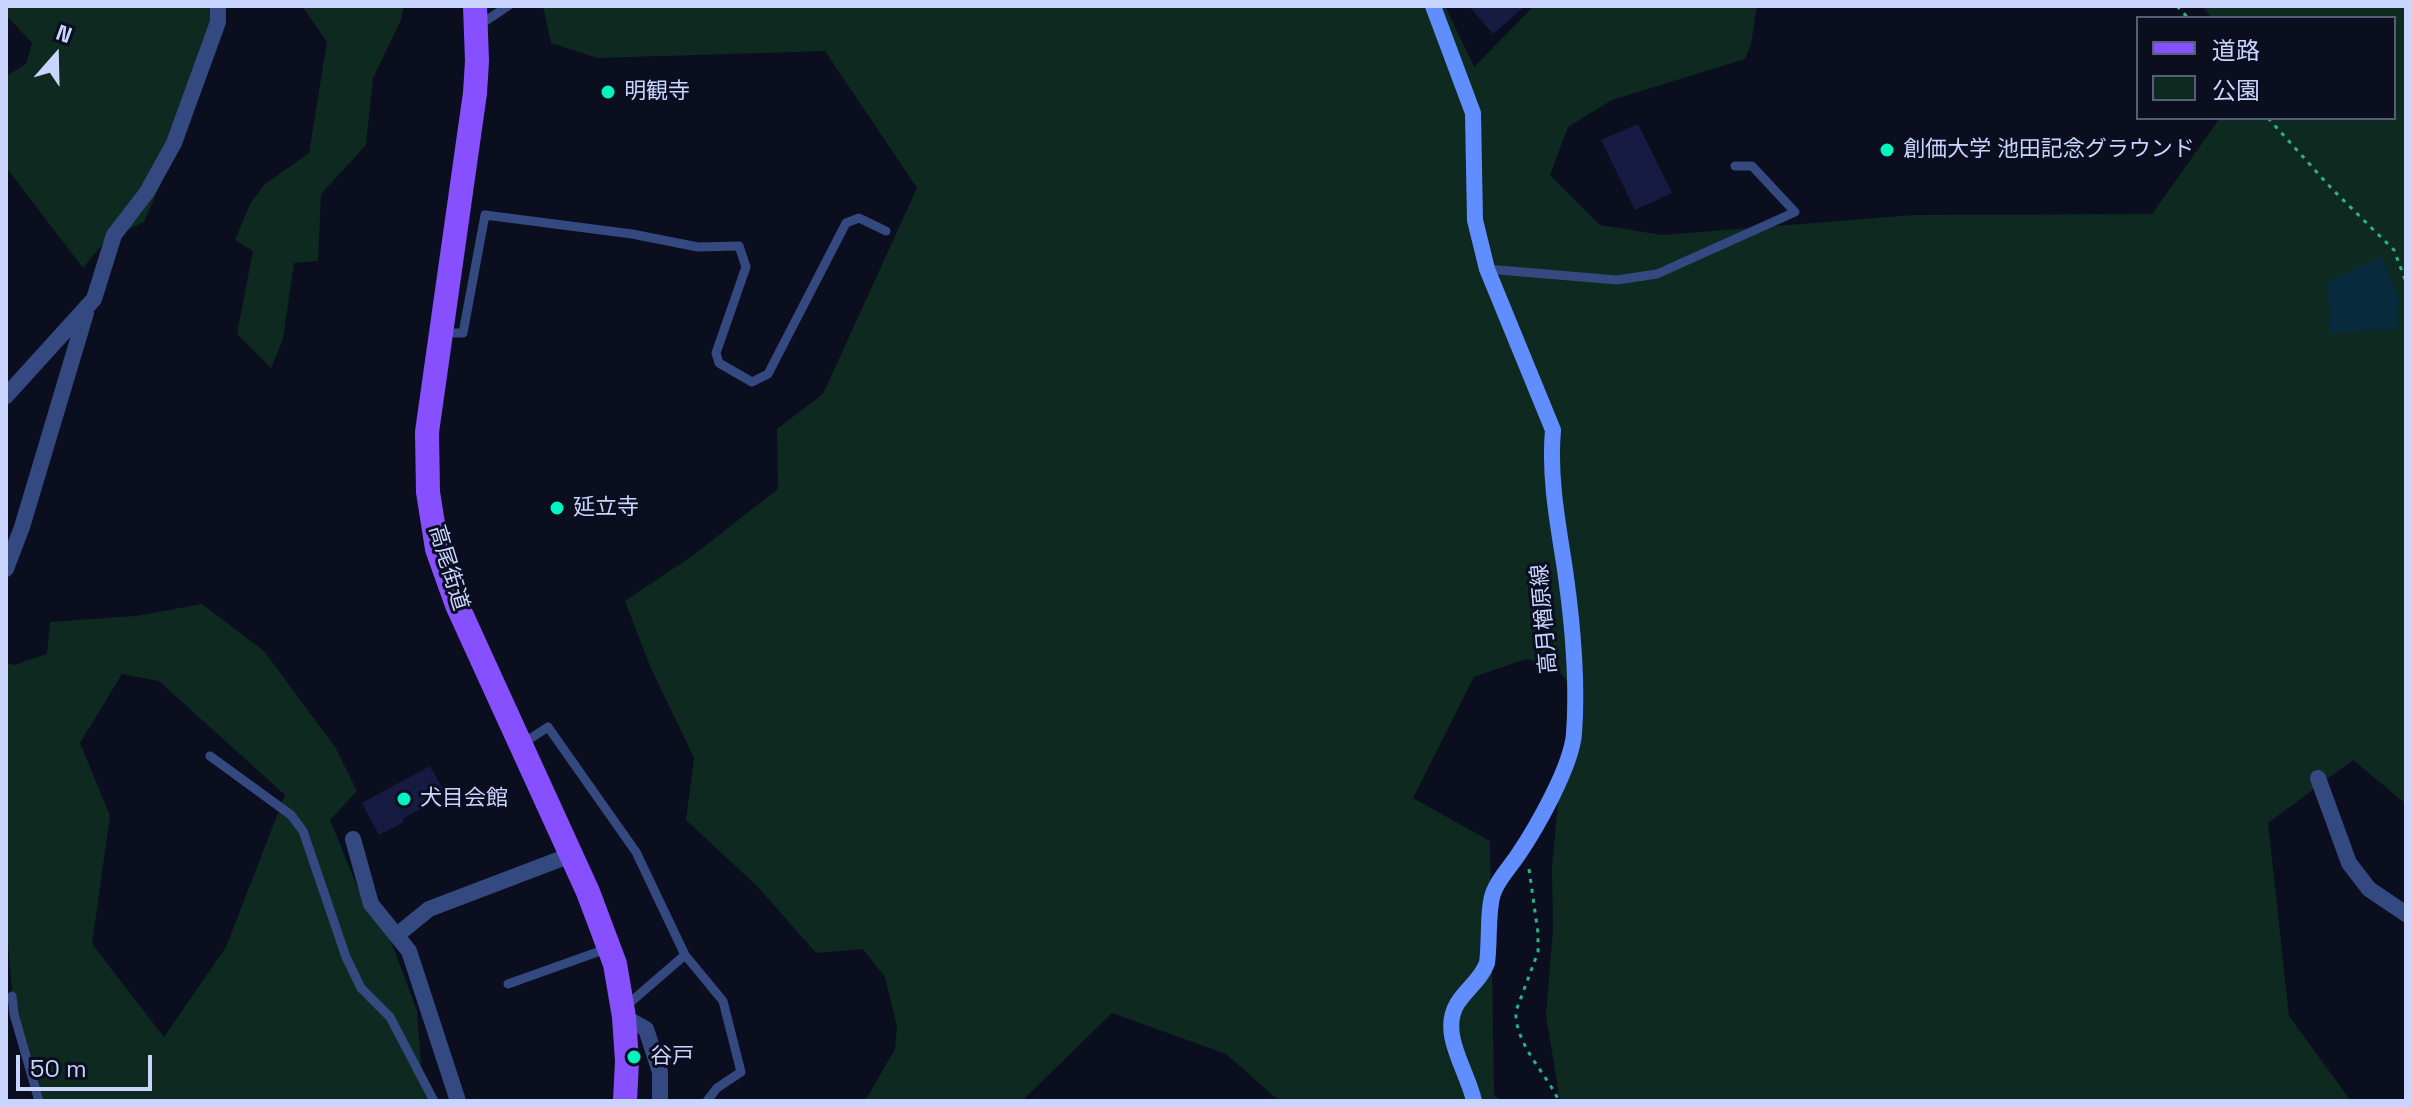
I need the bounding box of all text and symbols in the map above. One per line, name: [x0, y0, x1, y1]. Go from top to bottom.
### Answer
north arrow: [16, 16, 96, 96]
legend: [2136, 16, 2396, 120]
text: N: [52, 18, 76, 49]
text: 道路: [2212, 35, 2260, 66]
text: 公園: [2212, 75, 2260, 106]
place label: 明観寺: [624, 79, 690, 105]
marker: 明観寺: [599, 83, 617, 101]
place label: 創価大学 池田記念グラウンド: [1903, 137, 2195, 163]
marker: 創価大学 池田記念グラウンド: [1878, 141, 1896, 159]
place label: 延立寺: [573, 495, 639, 521]
marker: 延立寺: [548, 499, 566, 517]
street label: 高尾街道: [423, 522, 473, 614]
street label: 高月楢原線: [1527, 563, 1563, 675]
place label: 犬目会館: [420, 786, 508, 812]
marker: 犬目会館: [395, 790, 413, 808]
scale bar: [20, 1039, 156, 1089]
place label: 谷戸: [650, 1044, 694, 1070]
marker: 谷戸: [625, 1048, 643, 1066]
text: 50 m: [30, 1053, 87, 1084]

